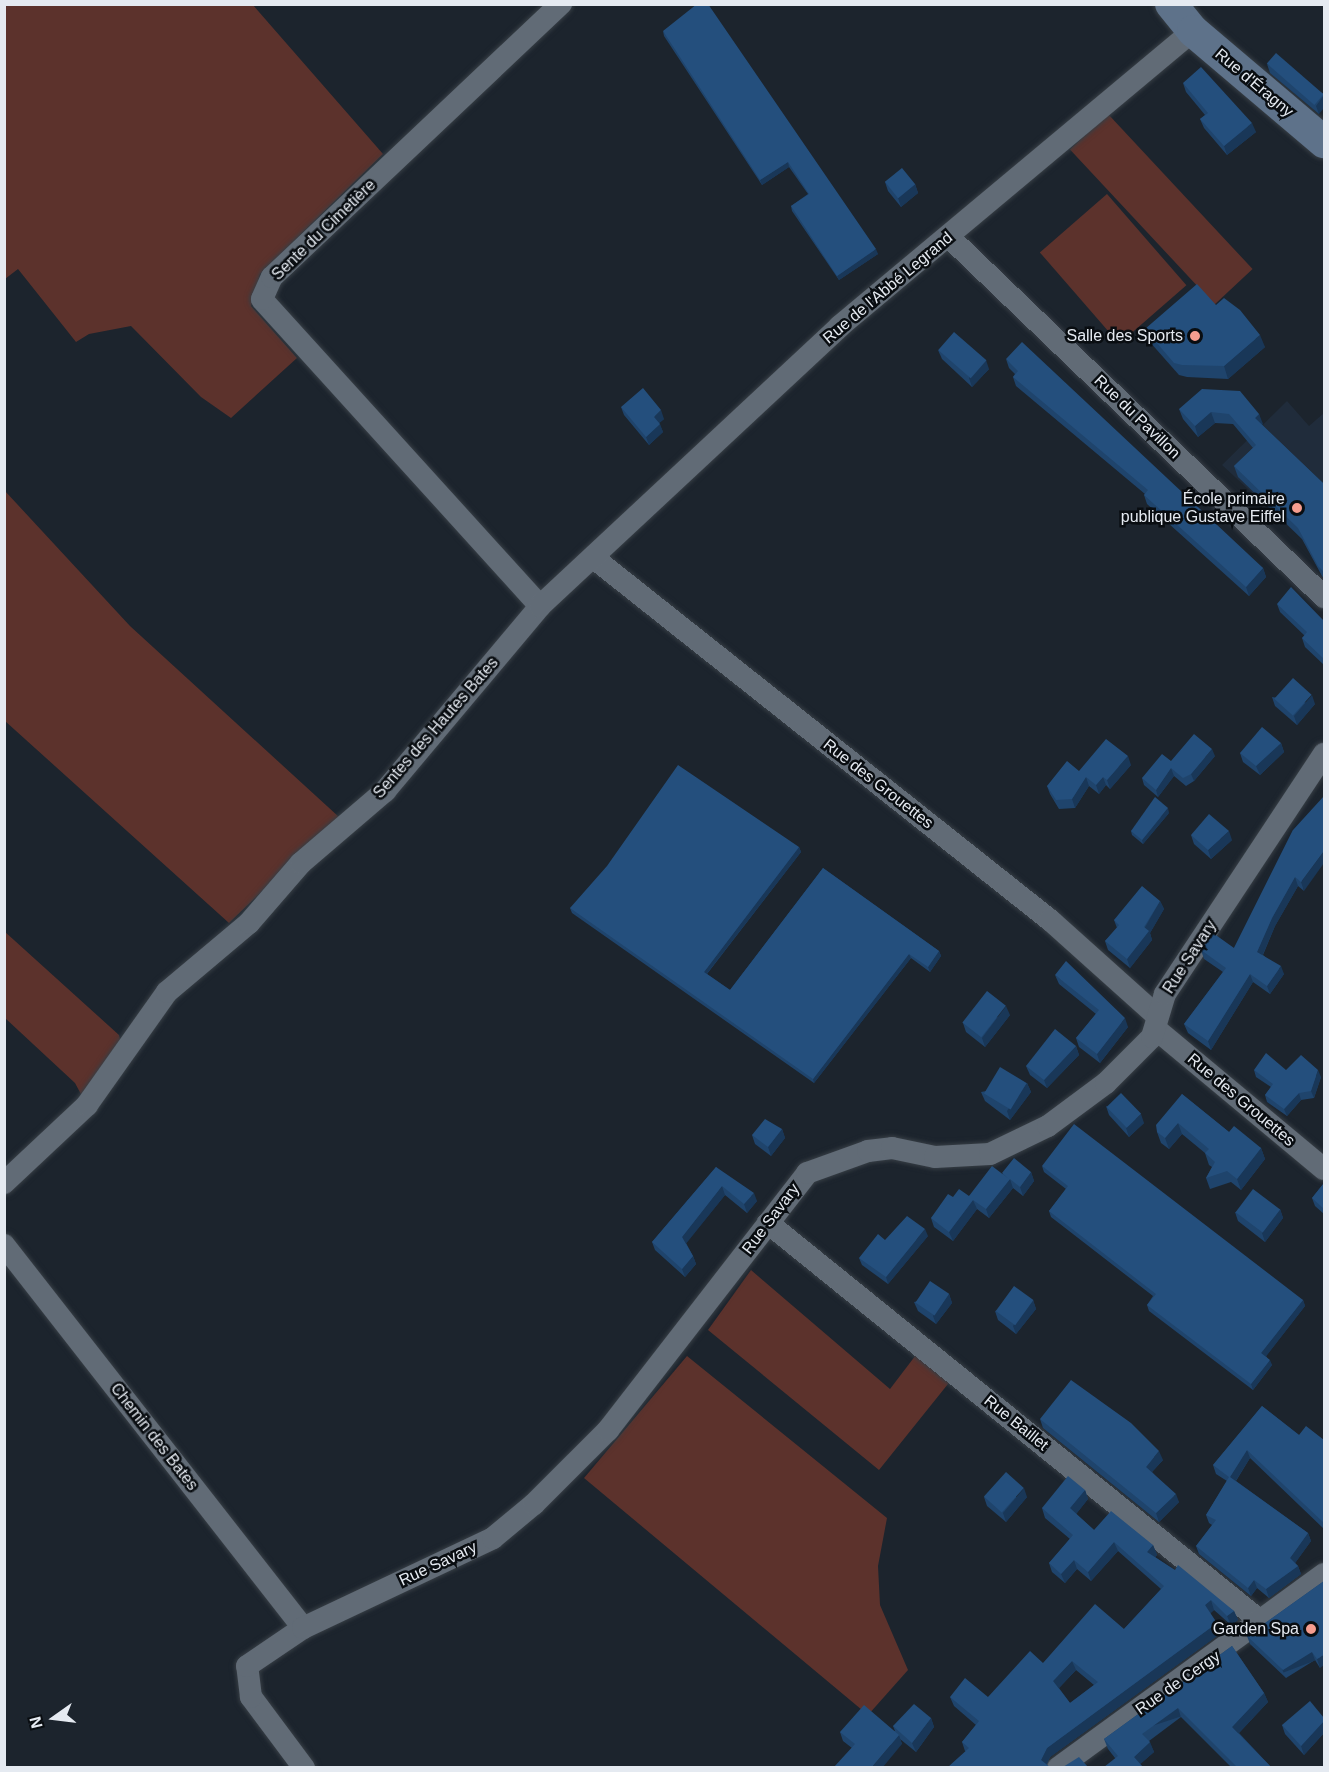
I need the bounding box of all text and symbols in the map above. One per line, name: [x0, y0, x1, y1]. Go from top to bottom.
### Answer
street label: Rue d'Éragny: [1211, 45, 1297, 121]
street label: Sente du Cimetière: [268, 176, 380, 284]
street label: Rue de l'Abbé Legrand: [819, 228, 957, 348]
place label: Salle des Sports: [1066, 326, 1183, 346]
marker: Salle des Sports: [1188, 329, 1202, 343]
street label: Rue du Pavillon: [1090, 371, 1184, 463]
place label: École primaire publique Gustave Eiffel: [1121, 489, 1285, 527]
marker: École primaire publique Gustave Eiffel: [1290, 501, 1304, 515]
street label: Sentes des Hautes Bates: [370, 654, 502, 802]
street label: Rue des Grouettes: [819, 735, 937, 833]
street label: Rue Savary: [1159, 917, 1221, 997]
street label: Rue des Grouettes: [1183, 1049, 1299, 1151]
street label: Rue Savary: [738, 1180, 804, 1258]
street label: Chemin des Bates: [106, 1380, 202, 1494]
street label: Rue Baillet: [980, 1391, 1052, 1455]
street label: Rue Savary: [396, 1538, 480, 1590]
place label: Garden Spa: [1213, 1619, 1299, 1639]
marker: Garden Spa: [1304, 1622, 1318, 1636]
street label: Rue de Cergy: [1132, 1647, 1224, 1719]
north arrow: [24, 1688, 84, 1748]
text: N: [26, 1715, 46, 1730]

